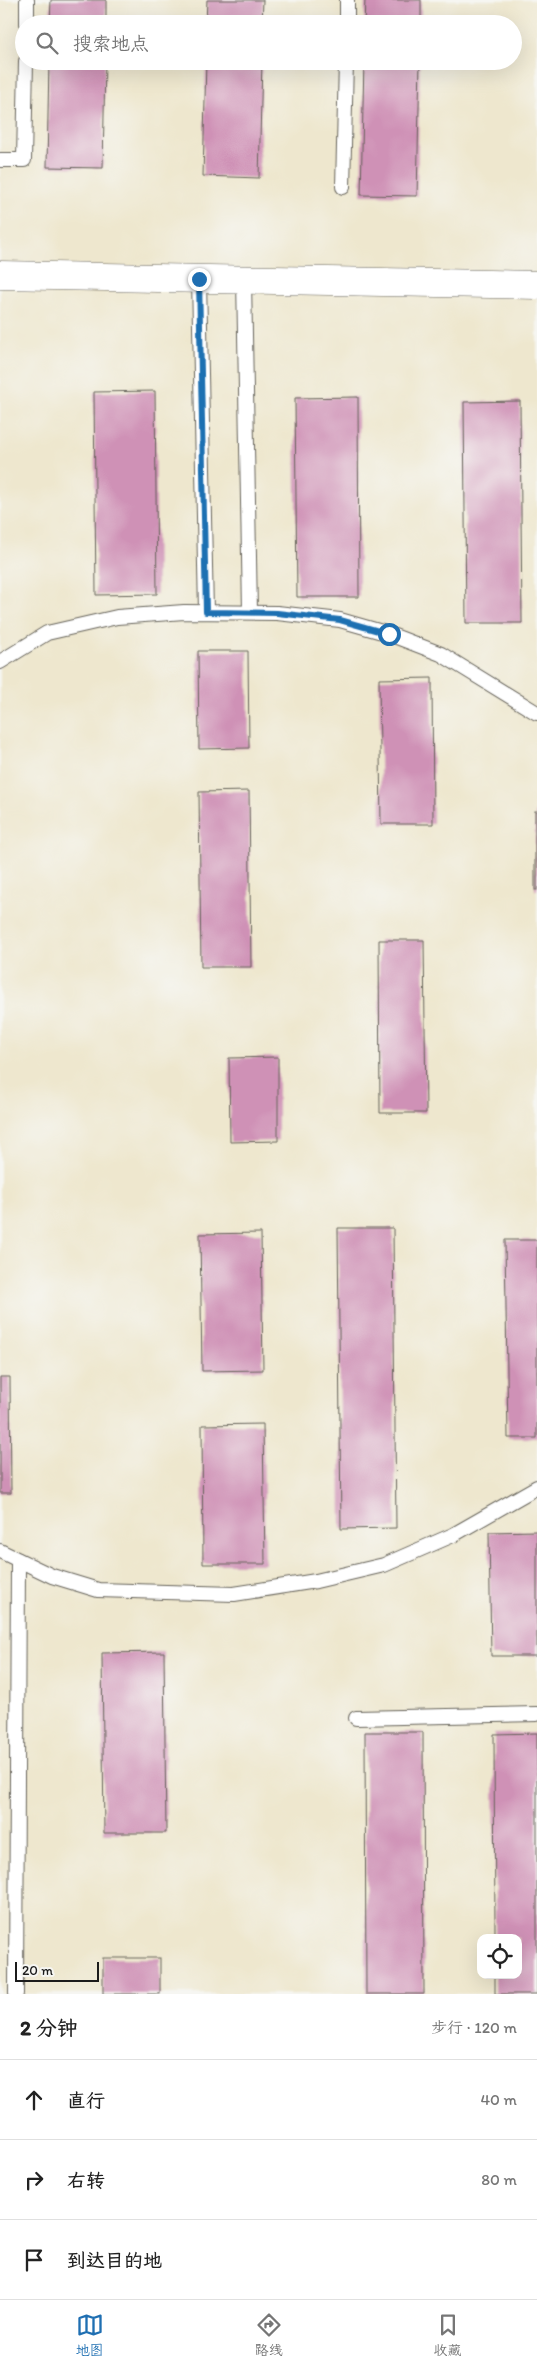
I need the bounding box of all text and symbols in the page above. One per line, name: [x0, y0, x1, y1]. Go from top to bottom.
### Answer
search box: [15, 15, 522, 70]
icon: search: [33, 29, 61, 57]
text: 搜索地点: [73, 32, 149, 55]
route end: [188, 268, 211, 291]
route start: [378, 623, 401, 646]
map controls: [477, 1934, 522, 1979]
button: locate: [477, 1934, 522, 1979]
scale bar: [15, 1959, 99, 1982]
text: 20 m: [22, 1962, 53, 1979]
text: 2 分钟: [20, 2015, 78, 2040]
text: 步行 · 120 m: [431, 2018, 517, 2037]
icon: ahead: [20, 2086, 48, 2114]
text: 直行: [67, 2089, 105, 2112]
text: 40 m: [480, 2090, 517, 2109]
icon: right: [20, 2166, 48, 2194]
text: 右转: [67, 2169, 105, 2192]
text: 80 m: [481, 2170, 517, 2189]
icon: arrive: [20, 2246, 48, 2274]
text: 到达目的地: [67, 2249, 162, 2272]
tab: 地图: [76, 2311, 104, 2359]
tab: 路线: [255, 2311, 283, 2359]
tab: 收藏: [434, 2311, 462, 2359]

